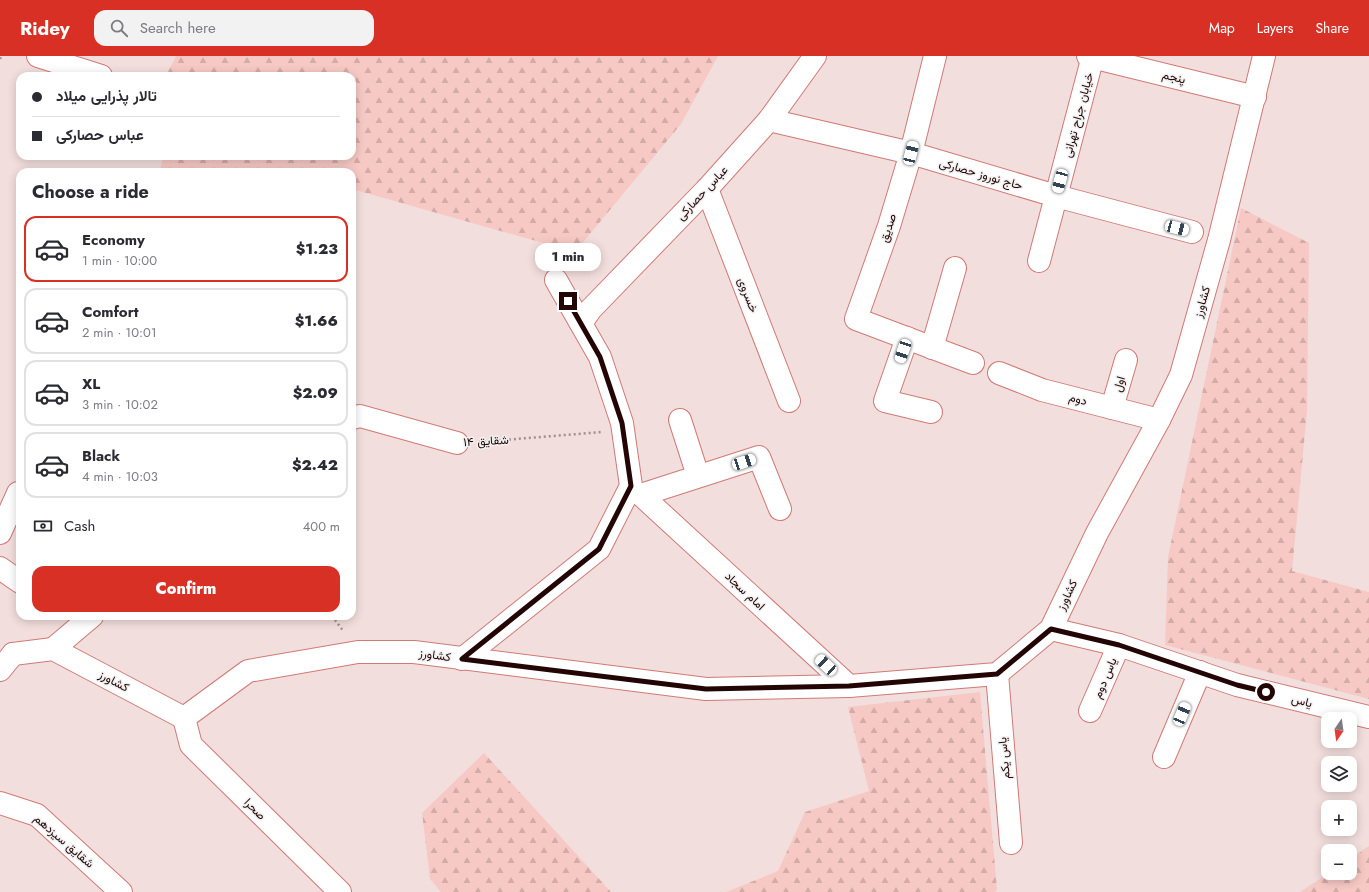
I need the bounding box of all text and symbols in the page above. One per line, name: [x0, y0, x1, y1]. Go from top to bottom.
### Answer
search box: [94, 10, 374, 46]
text: Ridey: [20, 15, 70, 42]
icon: search: [108, 17, 130, 39]
text: Search here: [140, 17, 216, 39]
text: Map: [1209, 18, 1235, 38]
text: Layers: [1257, 18, 1293, 38]
text: Share: [1315, 18, 1349, 38]
street label: پنجم: [1160, 65, 1188, 89]
street label: خیابان جراح تهرانی: [1058, 70, 1098, 160]
text: تالار پذرایی میلاد: [56, 85, 157, 107]
text: عباس حصارکی: [56, 124, 144, 146]
car: [902, 140, 920, 166]
street label: حاج نوروز حصارکی: [937, 153, 1025, 195]
street label: عباس حصارکی: [672, 162, 732, 224]
car: [1051, 168, 1069, 194]
text: Choose a ride: [32, 179, 149, 205]
street label: صدیق: [875, 211, 901, 245]
car: [1164, 219, 1190, 237]
text: Economy: [82, 229, 145, 251]
icon: car: [34, 231, 70, 267]
text: $1.23: [296, 238, 338, 260]
callout: 1 min: [535, 243, 601, 271]
text: 1 min: [552, 247, 584, 266]
text: 1 min · 10:00: [82, 251, 157, 270]
street label: خسروی: [733, 275, 763, 315]
street label: کشاورز: [1189, 284, 1215, 321]
route end: [559, 292, 577, 310]
text: Comfort: [82, 301, 139, 323]
icon: car: [34, 303, 70, 339]
text: $1.66: [295, 310, 338, 332]
text: 2 min · 10:01: [82, 323, 157, 342]
car: [893, 338, 913, 364]
text: XL: [82, 373, 100, 395]
street label: اول: [1108, 374, 1130, 394]
icon: car: [34, 375, 70, 411]
text: $2.09: [293, 382, 338, 404]
street label: دوم: [1067, 388, 1089, 410]
text: 3 min · 10:02: [82, 395, 158, 414]
street label: شقایق ۱۴: [463, 431, 509, 451]
text: Black: [82, 445, 120, 467]
icon: car: [34, 447, 70, 483]
car: [731, 453, 757, 471]
text: $2.42: [292, 454, 338, 476]
text: 4 min · 10:03: [82, 467, 158, 486]
icon: cash: [32, 515, 54, 537]
text: Cash: [64, 515, 95, 537]
text: 400 m: [303, 517, 340, 536]
button: Confirm: [32, 566, 340, 612]
street label: امام سجاد: [721, 568, 769, 614]
street label: کشاورز: [1052, 577, 1082, 614]
street label: کشاورز: [417, 644, 452, 666]
car: [813, 652, 839, 678]
street label: یاس دوم: [1088, 655, 1122, 701]
street label: کشاورز: [95, 665, 132, 696]
route start: [1257, 683, 1275, 701]
street label: یاس: [1290, 690, 1315, 712]
car: [1172, 701, 1192, 727]
north arrow: [1321, 712, 1357, 748]
map controls: [1321, 712, 1357, 880]
street label: یاس یکم: [993, 736, 1015, 780]
button: layers: [1321, 756, 1357, 792]
street label: صحرا: [240, 794, 270, 824]
button: +: [1321, 800, 1357, 836]
street label: شقایق سیزدهم: [30, 810, 98, 872]
button: −: [1321, 844, 1357, 880]

